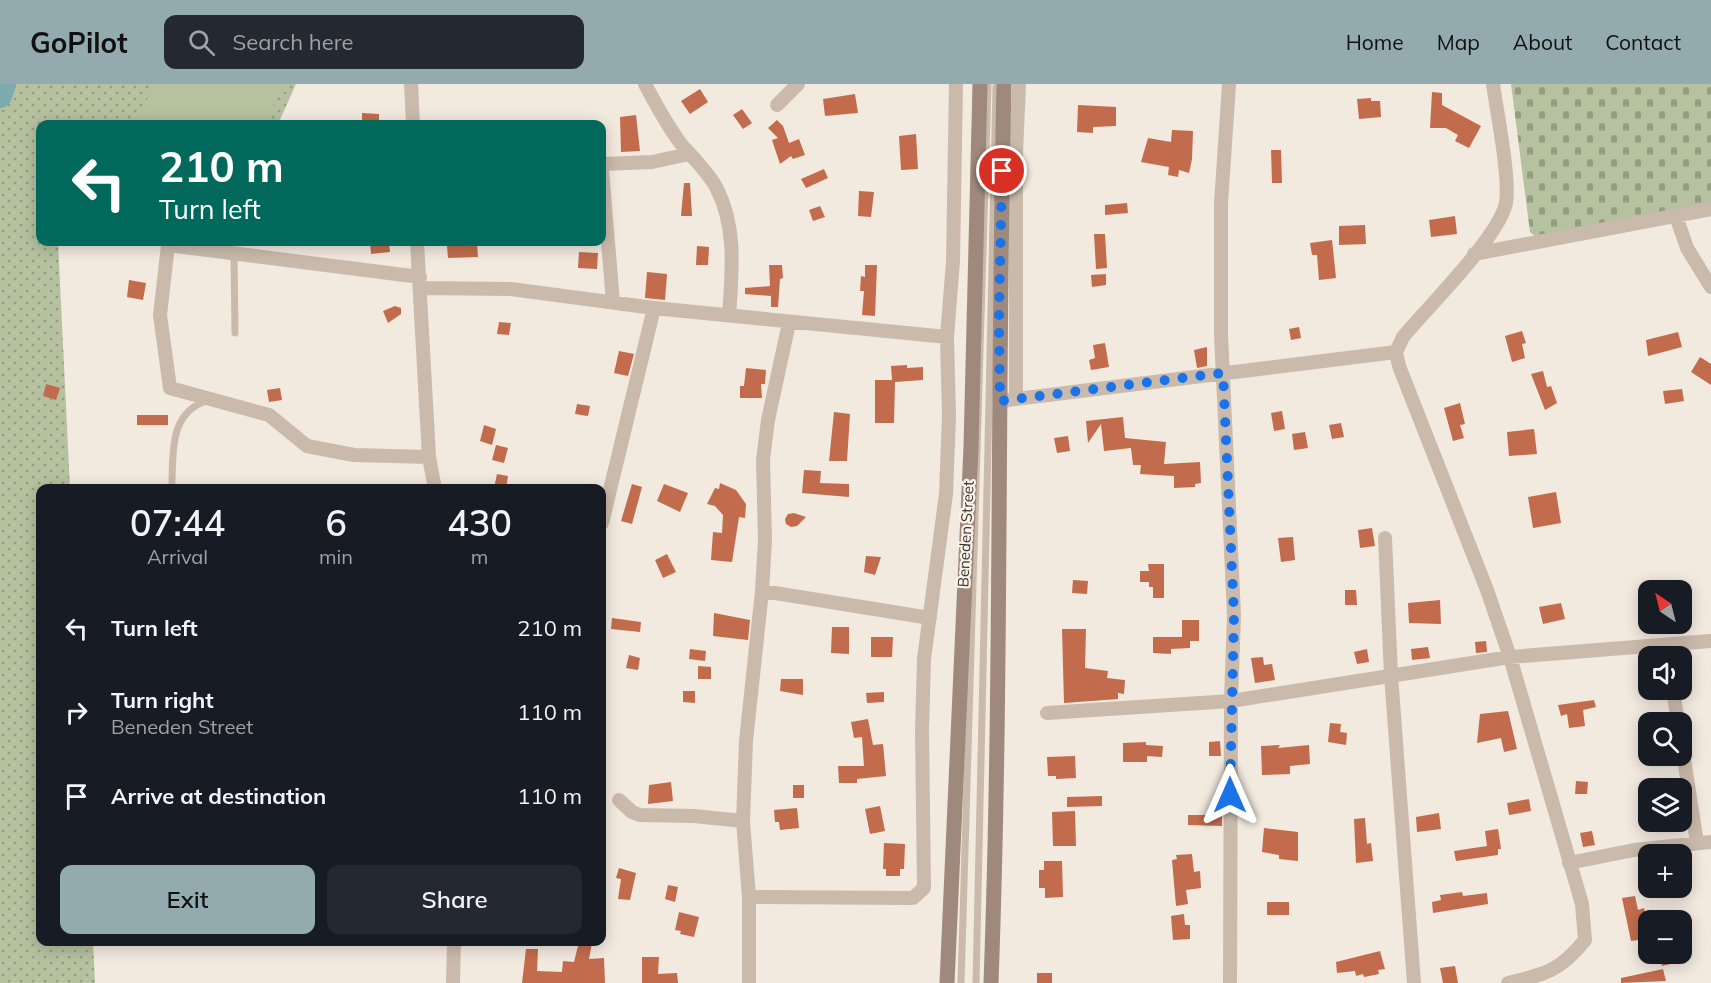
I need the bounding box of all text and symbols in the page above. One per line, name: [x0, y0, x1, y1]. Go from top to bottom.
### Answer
search box: [164, 15, 584, 69]
text: GoPilot: [30, 25, 128, 60]
icon: search: [185, 26, 218, 59]
text: Search here: [233, 28, 354, 56]
text: Home: [1346, 29, 1404, 55]
text: Map: [1437, 29, 1480, 55]
text: About: [1513, 29, 1572, 55]
text: Contact: [1605, 29, 1681, 55]
text: 210 m: [159, 140, 284, 193]
icon: left: [60, 144, 138, 222]
pin: [976, 145, 1027, 196]
icon: arrive: [985, 154, 1018, 187]
text: Turn left: [159, 192, 261, 226]
street label: Beneden Street: [953, 480, 978, 588]
text: 07:44: [130, 500, 225, 545]
text: 6: [325, 500, 347, 545]
text: 430: [447, 500, 512, 545]
text: Arrival: [147, 544, 208, 569]
text: min: [319, 544, 353, 569]
text: m: [471, 544, 488, 569]
north arrow: [1638, 580, 1692, 634]
map controls: [1638, 580, 1692, 964]
icon: left: [60, 612, 93, 645]
text: Turn left: [111, 614, 198, 642]
text: 210 m: [517, 614, 582, 642]
button: sound: [1638, 646, 1692, 700]
text: Turn right: [111, 686, 214, 714]
icon: right: [60, 696, 93, 729]
text: 110 m: [517, 698, 582, 726]
button: search: [1638, 712, 1692, 766]
text: Beneden Street: [111, 714, 253, 739]
position arrow: [1198, 763, 1262, 827]
button: layers: [1638, 778, 1692, 832]
icon: arrive: [60, 780, 93, 813]
text: Arrive at destination: [111, 782, 326, 810]
text: 110 m: [517, 782, 582, 810]
button: +: [1638, 844, 1692, 898]
button: Exit: [60, 865, 315, 934]
button: Share: [327, 865, 582, 934]
button: −: [1638, 910, 1692, 964]

